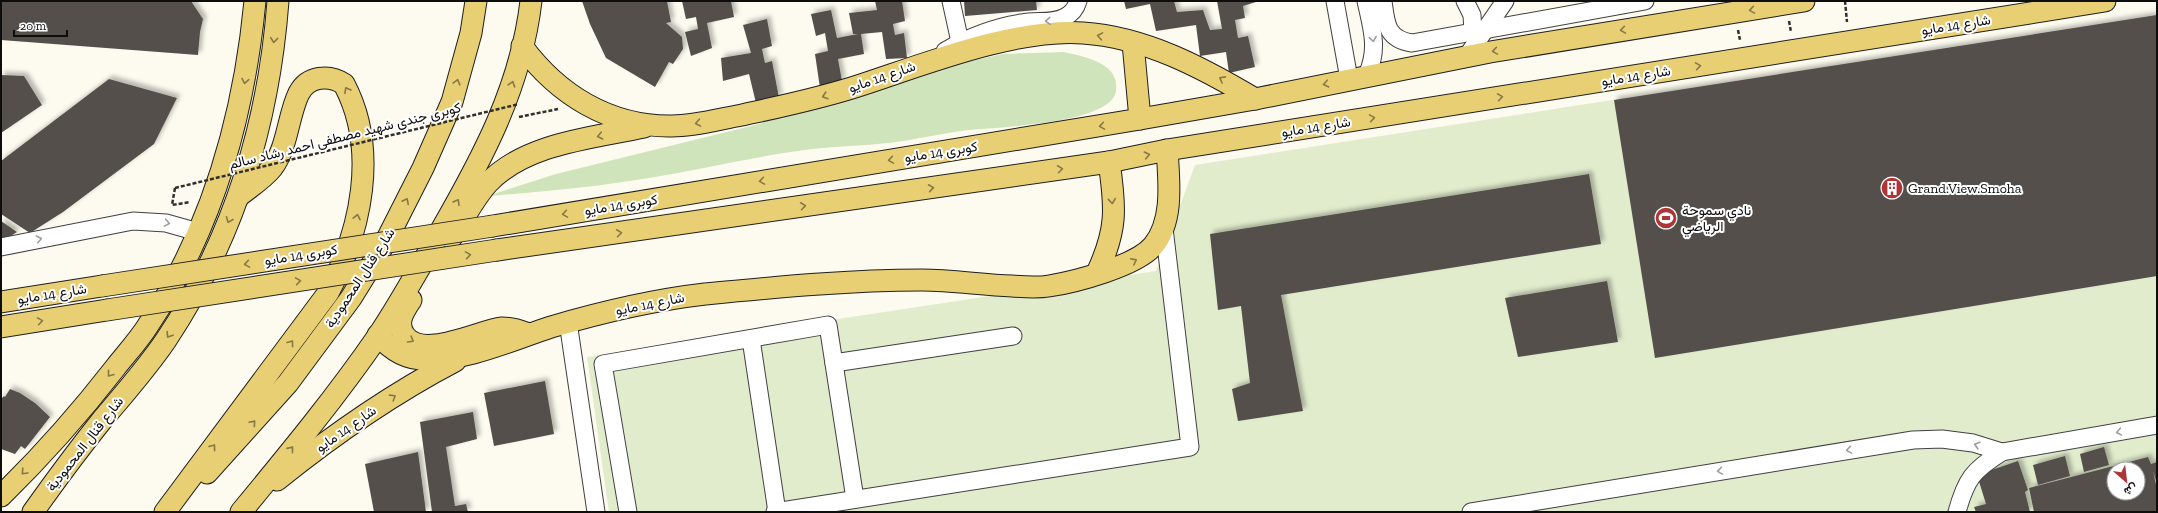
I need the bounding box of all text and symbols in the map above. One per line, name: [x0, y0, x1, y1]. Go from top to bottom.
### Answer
one-way arrow: [1749, 5, 1755, 13]
street label: شارع 14 مايو: [1920, 11, 1992, 41]
scale bar: [14, 12, 67, 38]
one-way arrow: [1045, 16, 1051, 25]
text: 20 m: [20, 19, 47, 33]
one-way arrow: [1620, 25, 1627, 34]
one-way arrow: [1097, 32, 1103, 41]
one-way arrow: [1369, 36, 1377, 42]
one-way arrow: [270, 37, 279, 43]
one-way arrow: [1492, 46, 1498, 55]
street label: شارع 14 مايو: [846, 58, 918, 98]
street label: شارع 14 مايو: [1600, 62, 1672, 92]
one-way arrow: [1695, 62, 1701, 71]
one-way arrow: [1218, 77, 1226, 84]
one-way arrow: [241, 78, 249, 84]
one-way arrow: [453, 79, 461, 85]
one-way arrow: [1323, 79, 1329, 88]
one-way arrow: [507, 81, 516, 88]
one-way arrow: [345, 87, 352, 94]
one-way arrow: [821, 91, 828, 100]
one-way arrow: [1497, 93, 1503, 102]
street label: كوبرى جندى شهيد مصطفى احمد رشاد سالم: [227, 99, 463, 173]
street label: شارع 14 مايو: [1280, 113, 1352, 143]
one-way arrow: [1369, 114, 1375, 123]
one-way arrow: [695, 119, 701, 127]
one-way arrow: [1099, 121, 1105, 129]
one-way arrow: [597, 132, 603, 140]
street label: كوبرى 14 مايو: [903, 138, 979, 166]
one-way arrow: [1144, 151, 1150, 159]
one-way arrow: [887, 155, 894, 164]
one-way arrow: [1057, 165, 1063, 174]
building icon: Grand.View.Smoha: [1879, 175, 1905, 201]
one-way arrow: [759, 177, 765, 185]
place label: Grand.View.Smoha: [1908, 180, 2022, 197]
one-way arrow: [928, 184, 934, 193]
street label: كوبرى 14 مايو: [583, 191, 659, 219]
one-way arrow: [402, 198, 409, 205]
one-way arrow: [1108, 198, 1117, 204]
one-way arrow: [453, 199, 460, 206]
one-way arrow: [800, 202, 806, 211]
place label: نادي سموحة الرياضي: [1682, 202, 1751, 238]
sports icon: نادي سموحة الرياضي: [1653, 205, 1679, 231]
one-way arrow: [562, 209, 568, 218]
one-way arrow: [353, 214, 361, 220]
one-way arrow: [226, 216, 234, 223]
one-way arrow: [164, 218, 170, 227]
street label: شارع قنال المحمودية: [321, 225, 400, 332]
one-way arrow: [615, 229, 622, 238]
one-way arrow: [36, 236, 42, 244]
street label: كوبرى 14 مايو: [263, 241, 339, 269]
one-way arrow: [465, 251, 471, 260]
one-way arrow: [1130, 258, 1137, 265]
one-way arrow: [244, 259, 250, 268]
one-way arrow: [295, 277, 301, 286]
street label: شارع 14 مايو: [16, 280, 88, 310]
street label: شارع 14 مايو: [614, 289, 686, 321]
one-way arrow: [36, 317, 43, 325]
one-way arrow: [167, 331, 174, 338]
one-way arrow: [407, 336, 414, 343]
one-way arrow: [286, 340, 293, 347]
one-way arrow: [108, 370, 115, 377]
street label: شارع قنال المحمودية: [43, 393, 129, 496]
one-way arrow: [389, 394, 396, 402]
street label: شارع 14 مايو: [312, 402, 381, 458]
one-way arrow: [249, 420, 256, 427]
one-way arrow: [2115, 427, 2122, 436]
one-way arrow: [1974, 441, 1981, 449]
one-way arrow: [208, 444, 216, 451]
one-way arrow: [287, 446, 294, 453]
one-way arrow: [1846, 446, 1852, 454]
north arrow: [2106, 461, 2146, 501]
one-way arrow: [1717, 466, 1724, 475]
one-way arrow: [21, 467, 29, 475]
text: ش: [2122, 481, 2139, 498]

